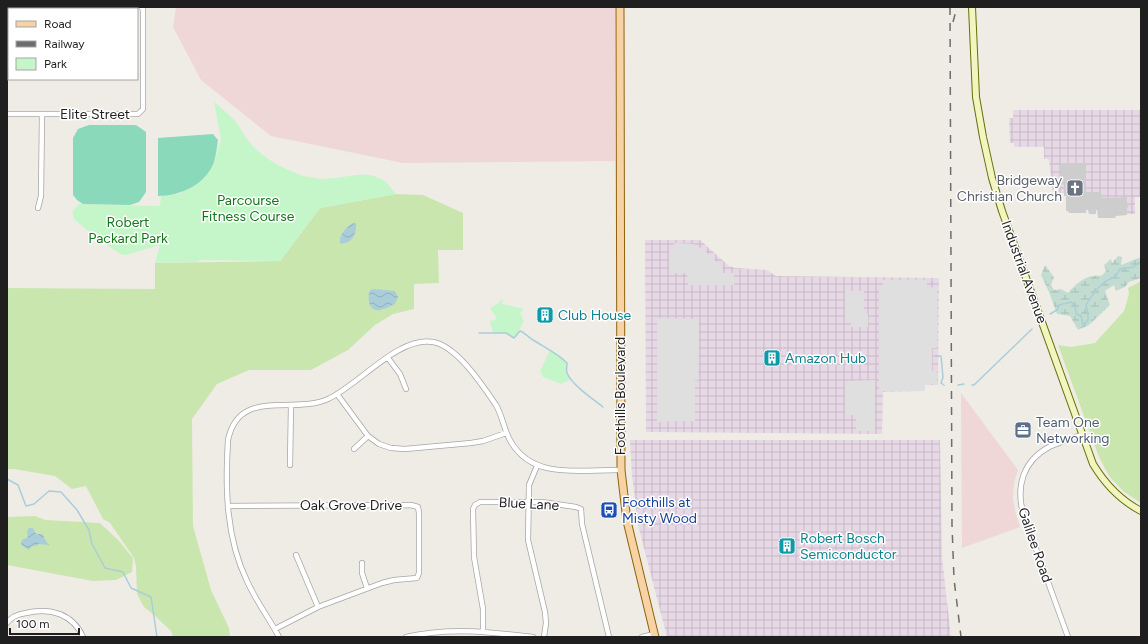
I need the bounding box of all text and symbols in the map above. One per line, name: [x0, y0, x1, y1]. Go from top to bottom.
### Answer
legend: [8, 8, 138, 80]
text: Road: [44, 17, 72, 31]
text: Railway: [44, 37, 85, 51]
text: Park: [44, 57, 67, 71]
street label: Elite Street: [60, 106, 130, 123]
place label: Bridgeway Christian Church: [957, 172, 1063, 205]
church icon: Bridgeway Christian Church: [1065, 178, 1085, 198]
park label: Parcourse Fitness Course: [201, 192, 295, 225]
park label: Robert Packard Park: [88, 214, 168, 247]
street label: Industrial Avenue: [997, 218, 1051, 326]
building icon: Club House: [535, 305, 555, 325]
place label: Club House: [558, 307, 632, 324]
street label: Foothills Boulevard: [612, 337, 629, 455]
building icon: Amazon Hub: [762, 348, 782, 368]
place label: Amazon Hub: [785, 350, 866, 367]
place label: Team One Networking: [1036, 414, 1110, 447]
office icon: Team One Networking: [1013, 420, 1033, 440]
street label: Blue Lane: [498, 494, 560, 514]
place label: Foothills at Misty Wood: [622, 494, 697, 527]
street label: Oak Grove Drive: [300, 497, 402, 514]
bus stop icon: Foothills at Misty Wood: [599, 500, 619, 520]
street label: Galilee Road: [1014, 505, 1056, 585]
place label: Robert Bosch Semiconductor: [800, 530, 897, 563]
building icon: Robert Bosch Semiconductor: [777, 536, 797, 556]
scale bar: [10, 610, 79, 636]
text: 100 m: [16, 617, 50, 631]

